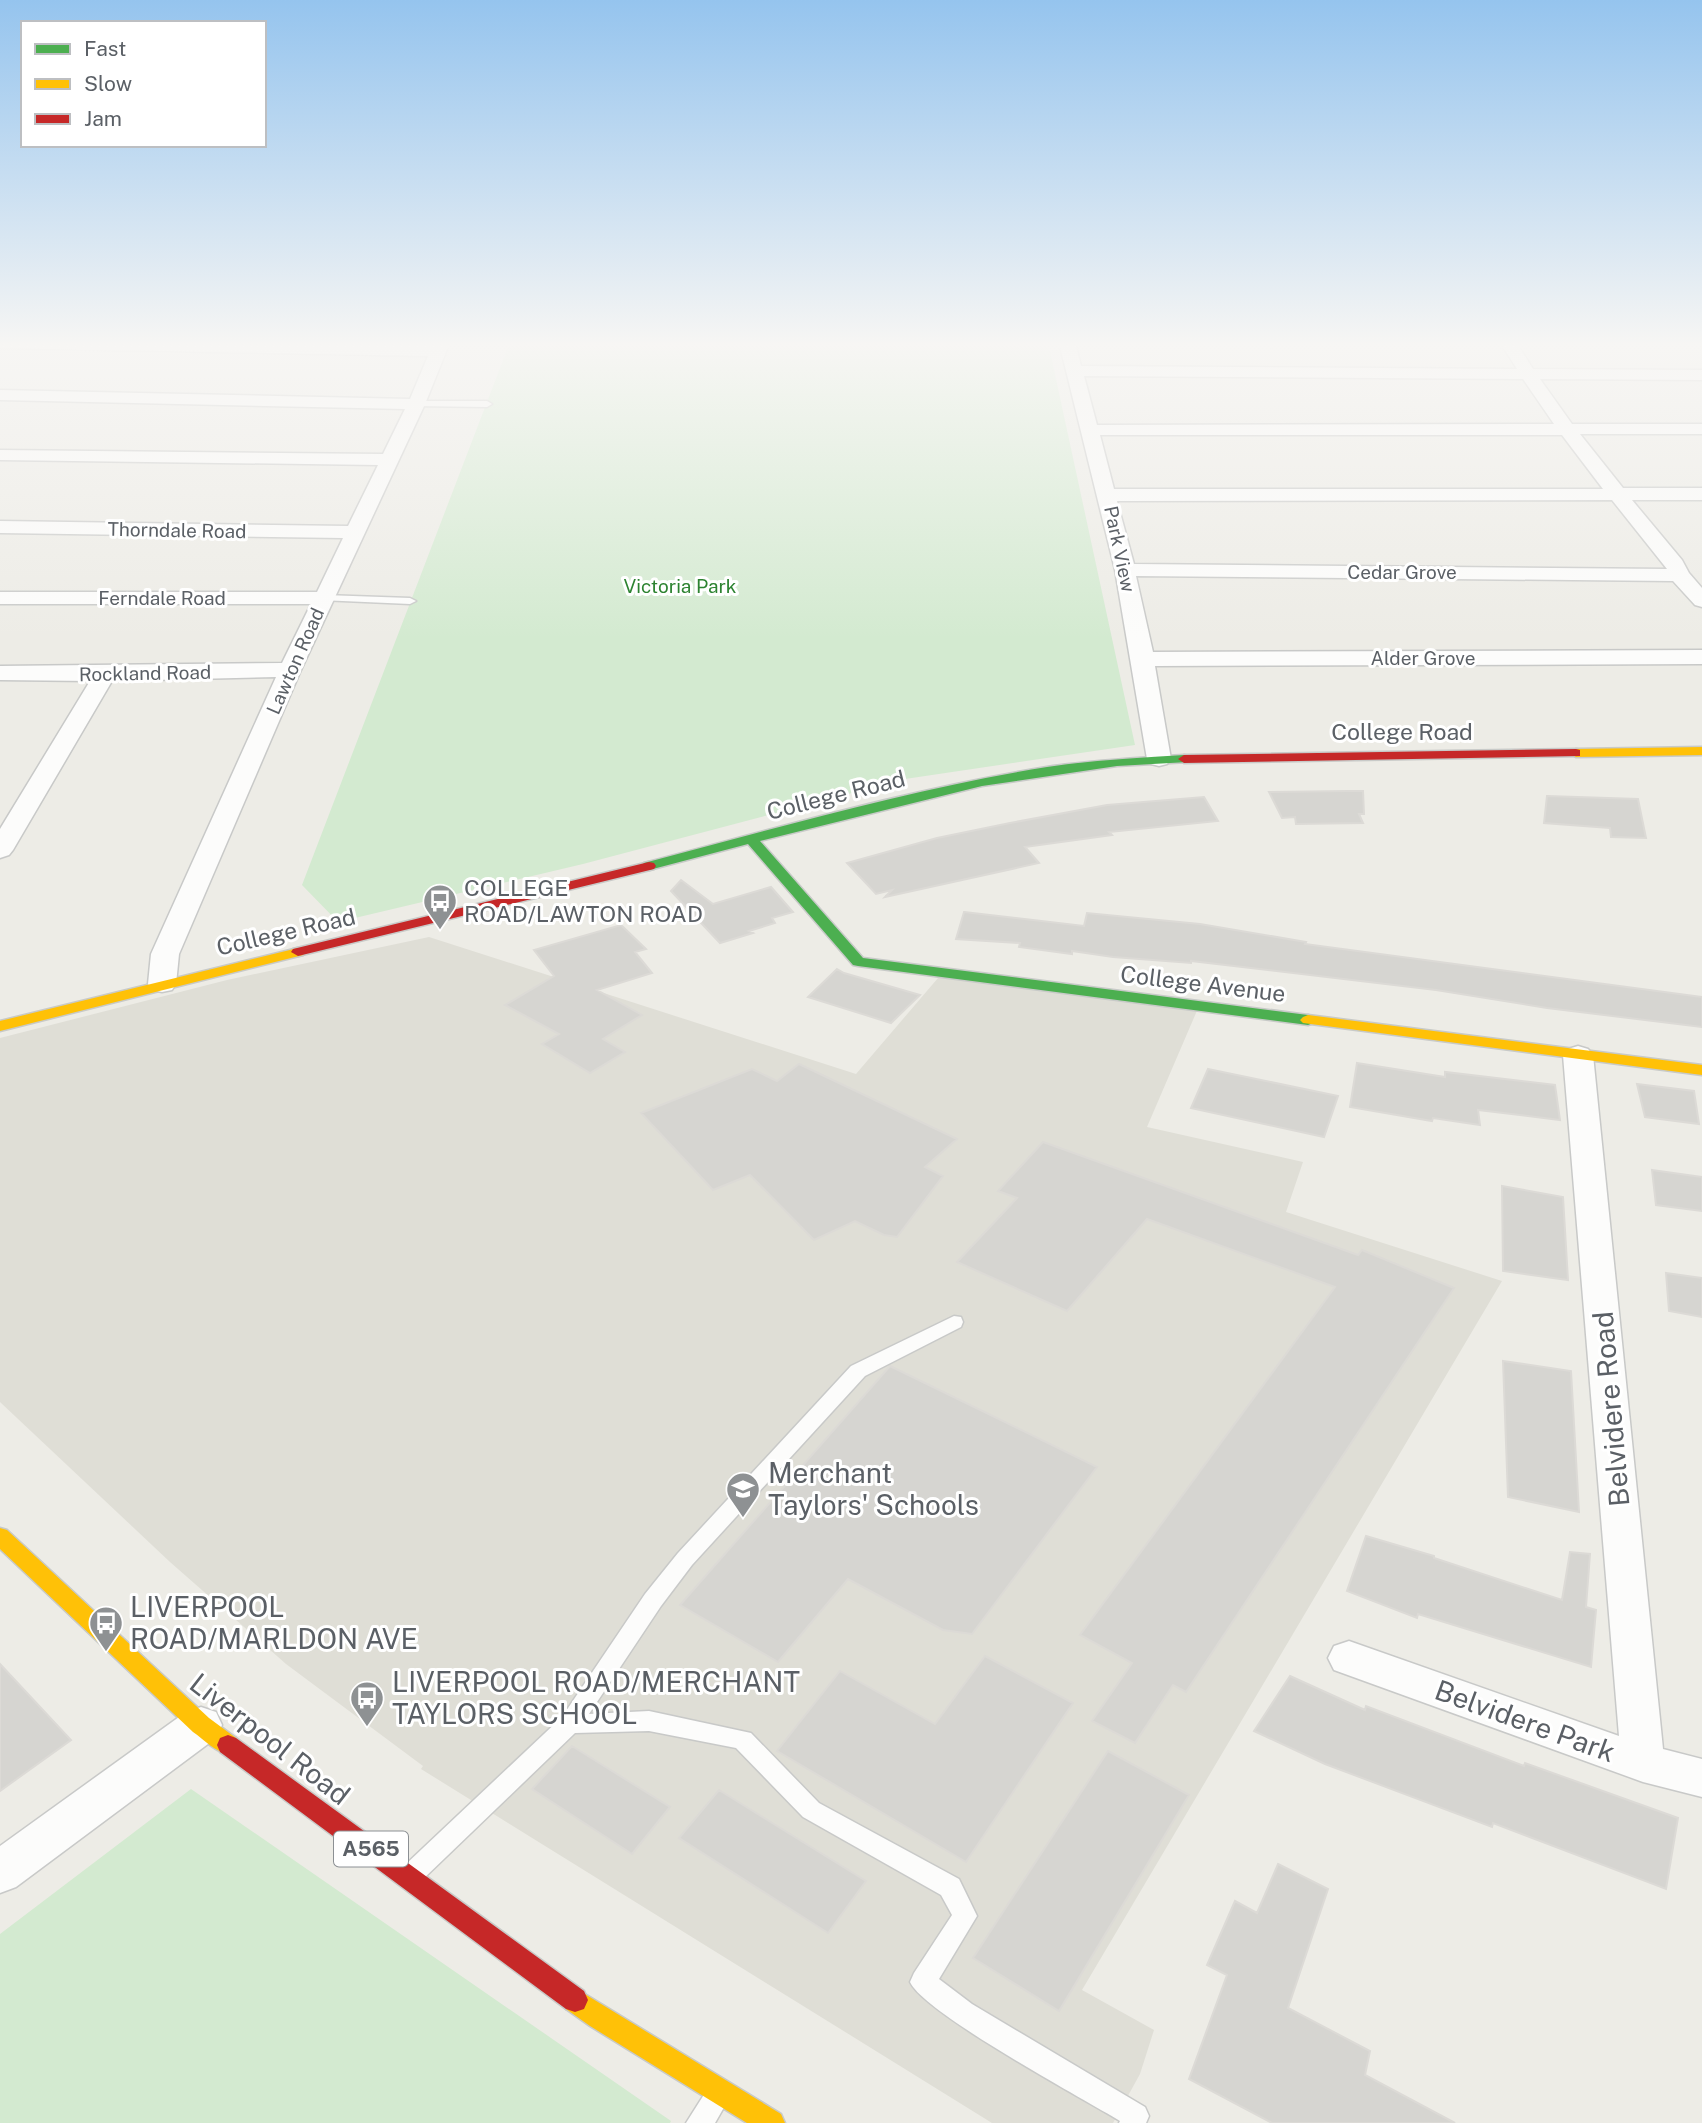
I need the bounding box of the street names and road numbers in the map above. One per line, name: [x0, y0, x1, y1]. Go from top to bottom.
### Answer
street label: Park View: [1100, 504, 1140, 594]
street label: Thorndale Road: [107, 518, 247, 542]
street label: Cedar Grove: [1347, 561, 1457, 583]
street label: Ferndale Road: [98, 587, 226, 609]
street label: Lawton Road: [262, 604, 328, 718]
street label: Alder Grove: [1371, 647, 1475, 669]
street label: Rockland Road: [79, 661, 211, 685]
street label: College Road: [1331, 718, 1473, 745]
street label: College Road: [764, 764, 908, 825]
street label: College Road: [214, 902, 358, 961]
street label: College Avenue: [1119, 960, 1287, 1007]
street label: Belvidere Road: [1586, 1310, 1635, 1508]
street label: Liverpool Road: [184, 1666, 357, 1811]
street label: Belvidere Park: [1431, 1673, 1620, 1768]
road number: A565: [334, 1832, 408, 1867]

